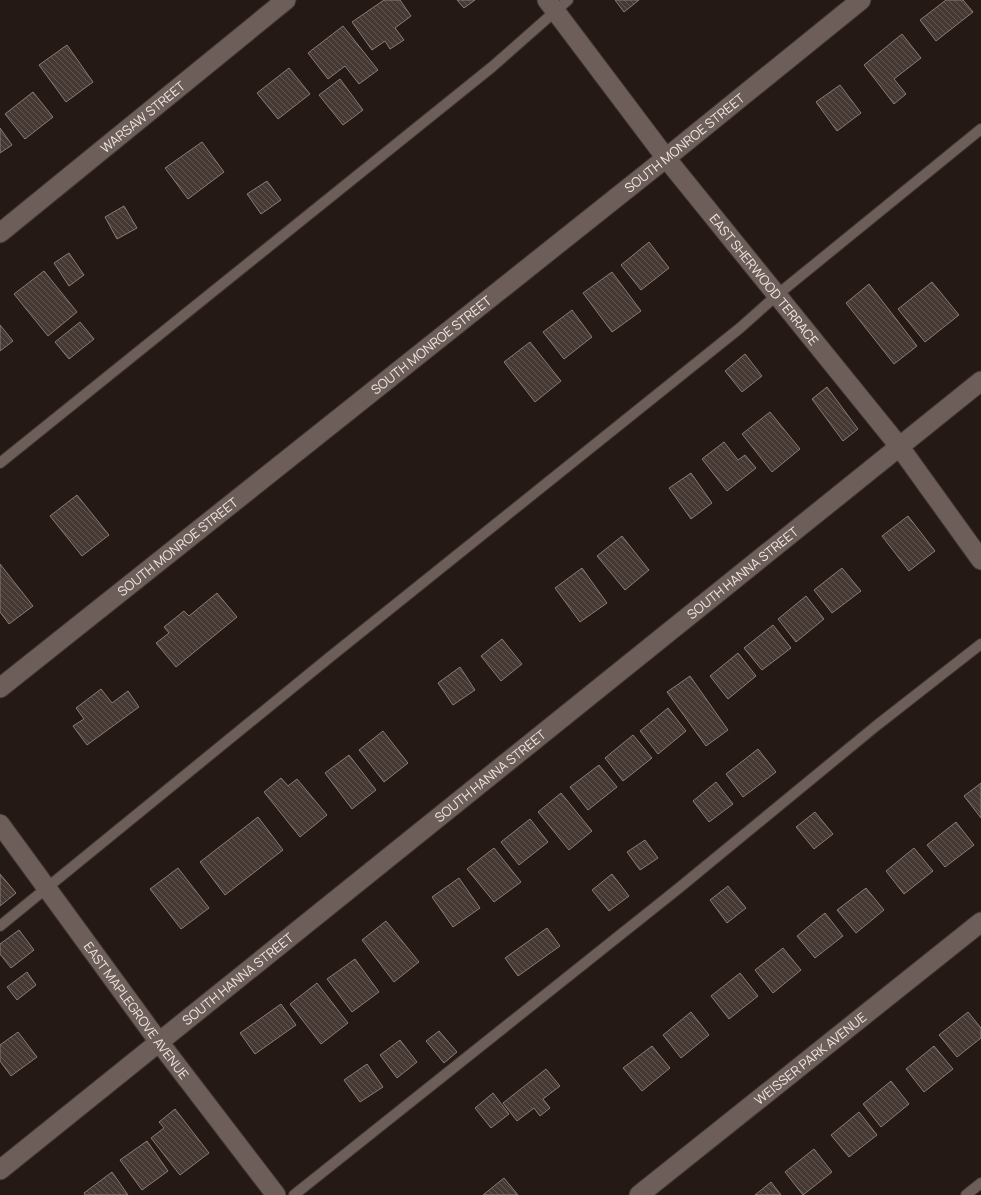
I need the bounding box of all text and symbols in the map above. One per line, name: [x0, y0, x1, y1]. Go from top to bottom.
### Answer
street label: WARSAW STREET: [96, 77, 189, 157]
street label: SOUTH MONROE STREET: [621, 89, 748, 197]
street label: EAST SHERWOOD TERRACE: [706, 210, 823, 349]
street label: SOUTH MONROE STREET: [367, 291, 495, 398]
street label: SOUTH MONROE STREET: [114, 493, 242, 600]
street label: SOUTH HANNA STREET: [683, 522, 802, 623]
street label: SOUTH HANNA STREET: [431, 725, 550, 826]
street label: SOUTH HANNA STREET: [178, 928, 297, 1029]
street label: EAST MAPLEGROVE AVENUE: [80, 938, 193, 1083]
street label: WEISSER PARK AVENUE: [750, 1008, 870, 1109]

